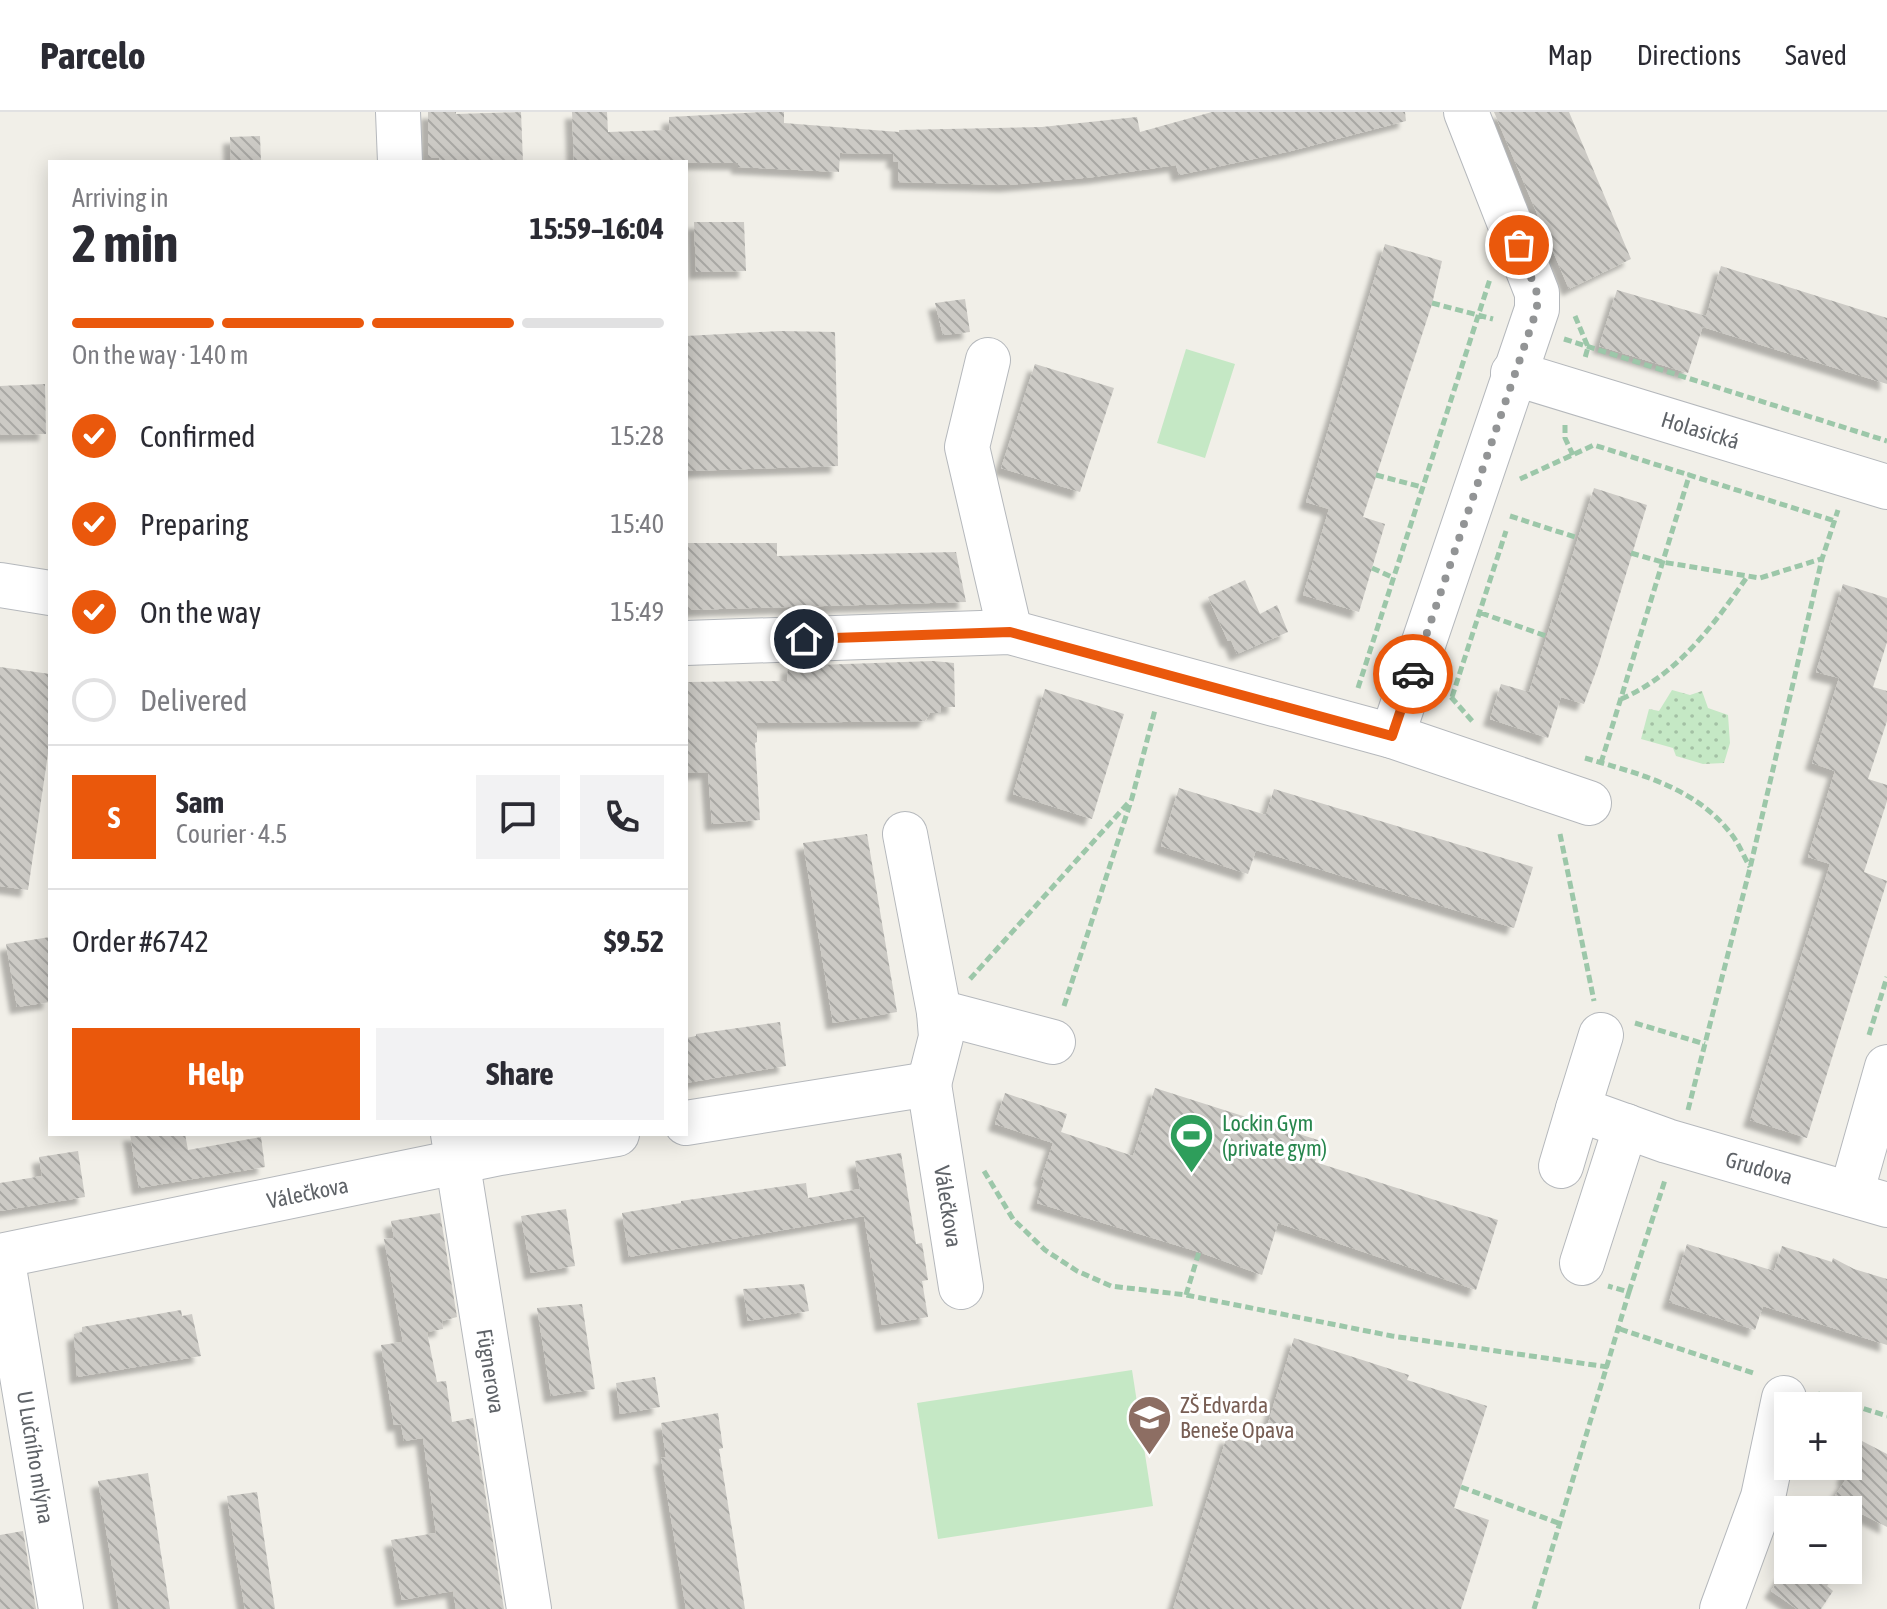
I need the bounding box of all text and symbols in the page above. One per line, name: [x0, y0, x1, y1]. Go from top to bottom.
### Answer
text: Parcelo: [40, 34, 146, 77]
text: Map: [1548, 39, 1593, 71]
text: Directions: [1637, 39, 1741, 71]
text: Saved: [1785, 39, 1847, 71]
text: Arriving in: [72, 183, 169, 213]
text: 15:59–16:04: [529, 211, 664, 245]
pin: [1485, 211, 1553, 279]
text: 2 min: [72, 213, 178, 273]
icon: bag: [1497, 223, 1541, 267]
text: On the way · 140 m: [72, 340, 249, 370]
street label: Holasická: [1658, 406, 1743, 454]
icon: check: [72, 414, 116, 458]
text: Confirmed: [140, 419, 255, 453]
text: 15:28: [610, 421, 664, 451]
icon: check: [72, 502, 116, 546]
text: Preparing: [140, 507, 249, 541]
text: 15:40: [610, 509, 664, 539]
icon: check: [72, 590, 116, 634]
text: On the way: [140, 595, 261, 629]
text: 15:49: [610, 597, 664, 627]
pin: [770, 605, 838, 673]
icon: home: [782, 617, 826, 661]
courier: [1373, 634, 1453, 714]
icon: car: [1391, 652, 1435, 696]
text: Delivered: [140, 683, 248, 717]
button: chat: [476, 775, 560, 859]
button: phone: [580, 775, 664, 859]
text: Sam: [176, 785, 224, 819]
text: S: [108, 800, 120, 834]
text: Courier · 4.5: [176, 819, 287, 849]
text: Order #6742: [72, 924, 209, 958]
text: $9.52: [604, 924, 664, 958]
button: Help: [72, 1028, 360, 1120]
button: Share: [376, 1028, 664, 1120]
place label: Lockin Gym (private gym): [1222, 1110, 1327, 1161]
sports icon: Lockin Gym (private gym): [1167, 1112, 1215, 1175]
street label: Grudova: [1723, 1146, 1796, 1190]
street label: Válečkova: [929, 1164, 968, 1249]
street label: Válečkova: [265, 1172, 351, 1214]
street label: Fügnerova: [471, 1327, 510, 1415]
street label: U Lučního mlýna: [12, 1389, 60, 1526]
place label: ZŠ Edvarda Beneše Opava: [1180, 1392, 1294, 1443]
map controls: [1774, 1392, 1862, 1584]
button: +: [1774, 1392, 1862, 1480]
school or university icon: ZŠ Edvarda Beneše Opava: [1125, 1394, 1173, 1457]
button: −: [1774, 1496, 1862, 1584]

